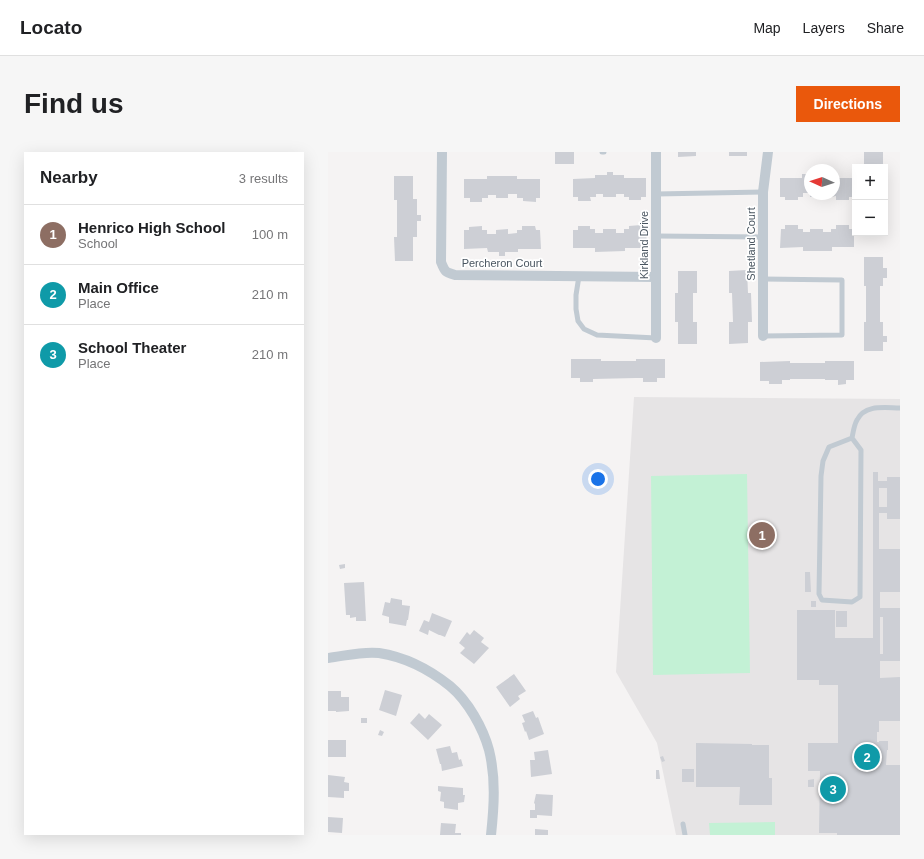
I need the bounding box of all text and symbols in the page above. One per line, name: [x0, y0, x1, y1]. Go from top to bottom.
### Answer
text: Locato: [20, 17, 82, 38]
text: Map: [753, 20, 781, 36]
text: Layers: [803, 20, 845, 36]
text: Share: [867, 20, 904, 36]
button: Directions: [796, 86, 900, 122]
text: Find us: [24, 88, 124, 119]
north arrow: [804, 164, 840, 200]
map controls: [852, 164, 888, 236]
button: +: [852, 164, 888, 200]
text: Nearby: [40, 168, 98, 187]
text: 3 results: [239, 171, 288, 186]
button: −: [852, 200, 888, 236]
street label: Shetland Court: [745, 207, 757, 281]
street label: Kirkland Drive: [638, 211, 650, 279]
text: Henrico High School: [78, 219, 226, 236]
text: 1: [49, 227, 57, 242]
text: 100 m: [252, 227, 288, 242]
text: School: [78, 236, 118, 251]
street label: Percheron Court: [462, 257, 542, 269]
text: Main Office: [78, 279, 159, 296]
text: 2: [49, 287, 57, 302]
text: 210 m: [252, 287, 288, 302]
text: Place: [78, 296, 111, 311]
text: School Theater: [78, 339, 186, 356]
text: 3: [49, 347, 57, 362]
text: 210 m: [252, 347, 288, 362]
text: Place: [78, 356, 111, 371]
your location: [588, 469, 608, 489]
pin: 1: [749, 520, 775, 550]
pin: 2: [854, 742, 880, 772]
pin: 3: [820, 774, 846, 804]

